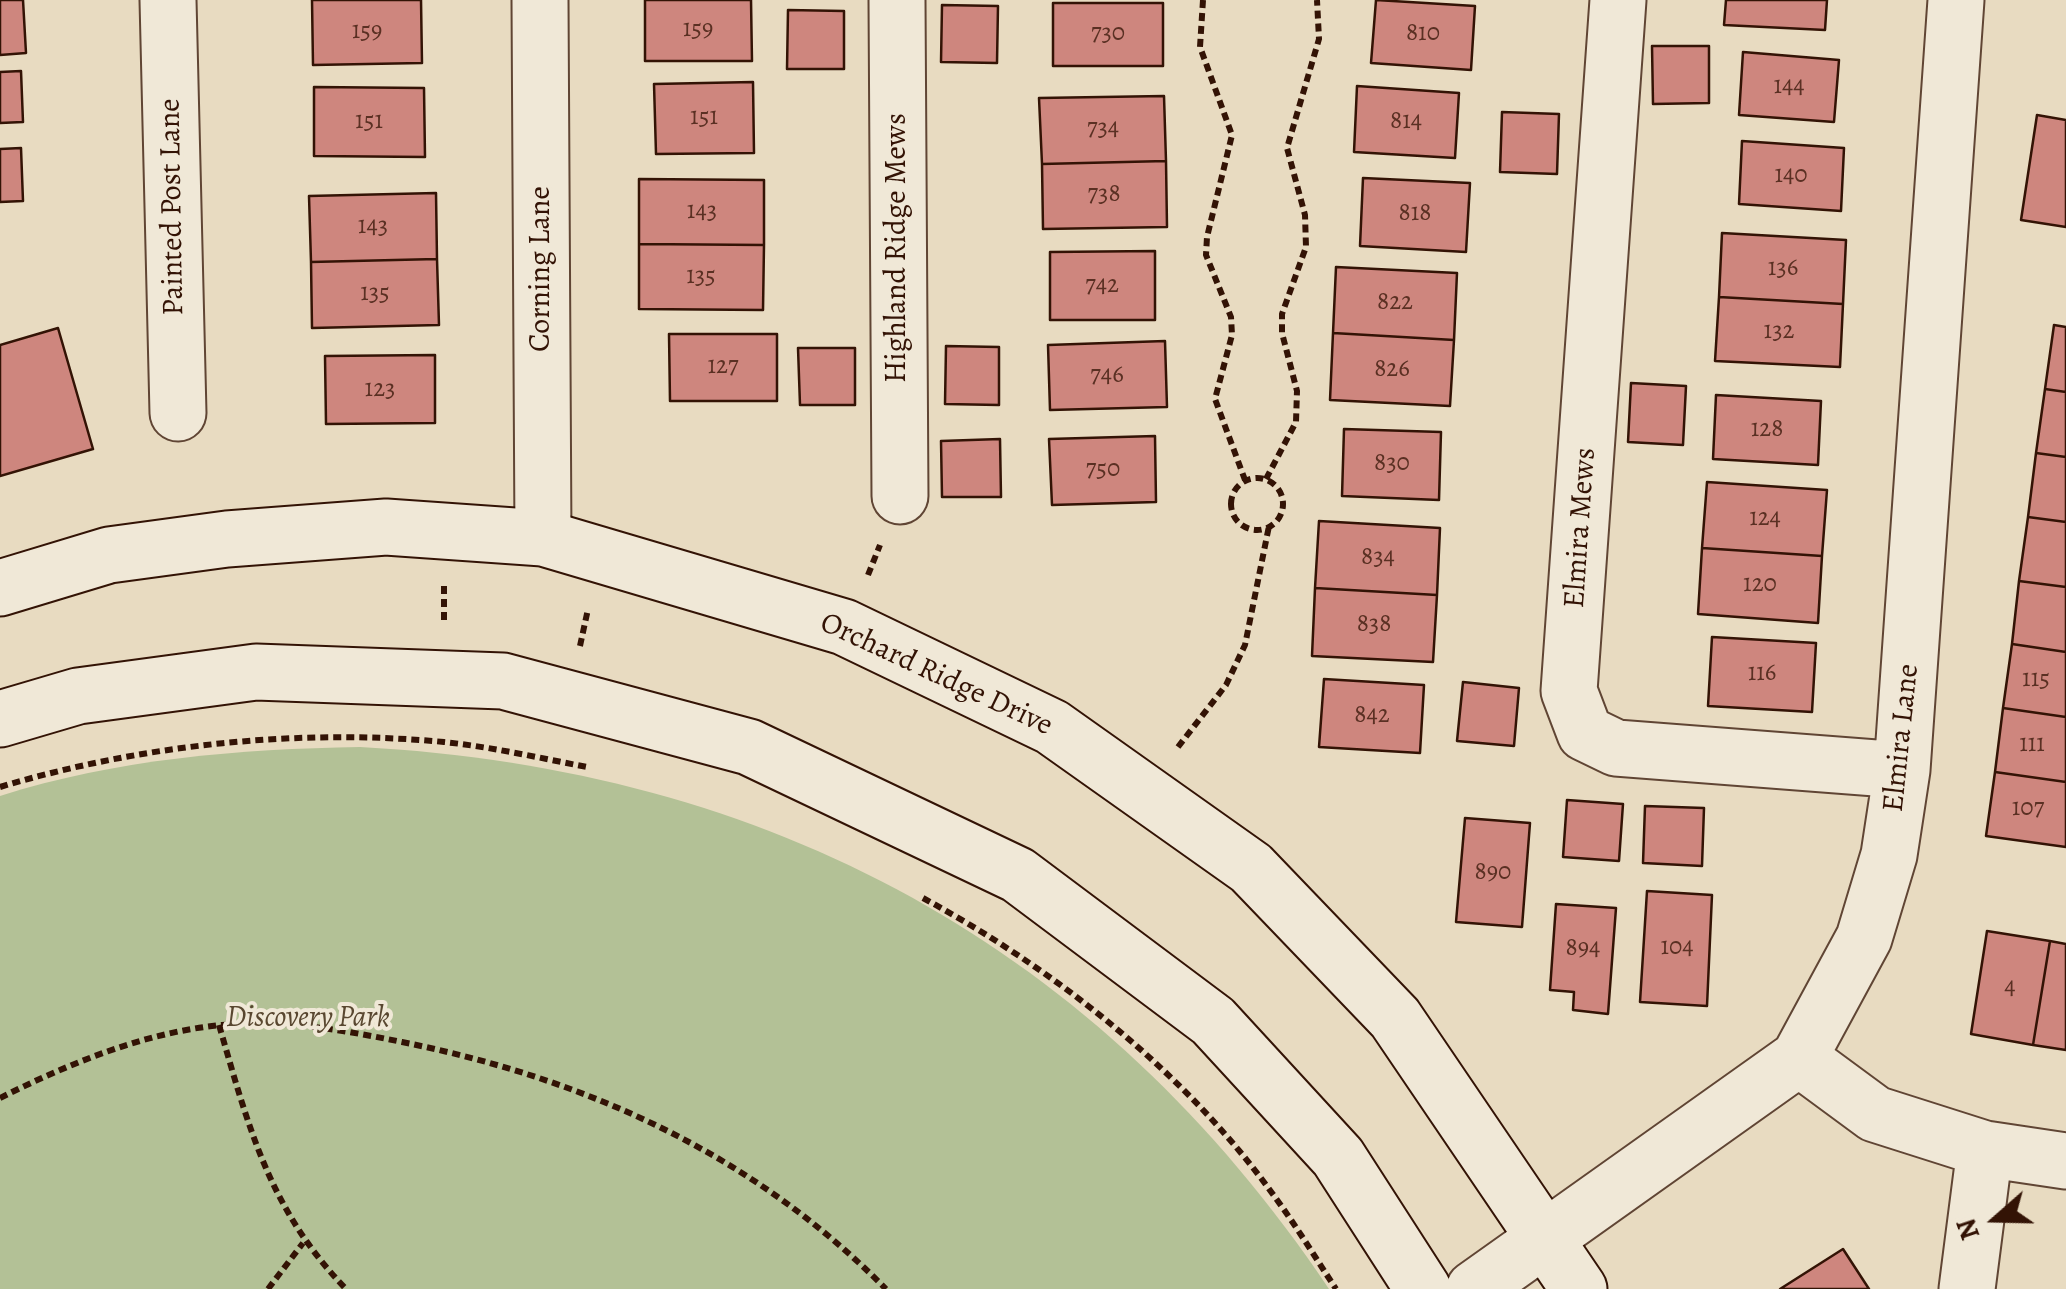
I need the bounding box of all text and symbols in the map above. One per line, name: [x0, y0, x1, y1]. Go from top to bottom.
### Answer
house number: 159: [683, 15, 713, 45]
house number: 159: [352, 17, 382, 47]
house number: 730: [1091, 19, 1125, 49]
house number: 810: [1406, 19, 1440, 49]
house number: 144: [1773, 72, 1805, 102]
street label: Painted Post Lane: [153, 98, 193, 316]
house number: 151: [690, 103, 718, 133]
house number: 151: [355, 107, 383, 137]
house number: 814: [1390, 107, 1422, 137]
street label: Highland Ridge Mews: [880, 113, 916, 383]
house number: 734: [1087, 114, 1119, 144]
house number: 140: [1774, 161, 1808, 191]
house number: 738: [1087, 180, 1121, 210]
street label: Corning Lane: [524, 186, 560, 352]
house number: 143: [687, 197, 717, 227]
house number: 818: [1399, 199, 1431, 229]
house number: 143: [358, 212, 388, 242]
house number: 136: [1768, 254, 1798, 284]
house number: 135: [686, 262, 716, 292]
house number: 742: [1085, 271, 1119, 301]
house number: 135: [360, 279, 390, 309]
house number: 822: [1377, 288, 1413, 318]
house number: 132: [1764, 317, 1794, 347]
house number: 127: [708, 352, 738, 382]
house number: 826: [1374, 355, 1410, 385]
house number: 746: [1090, 361, 1124, 391]
house number: 123: [365, 375, 395, 405]
house number: 128: [1751, 415, 1783, 445]
street label: Elmira Mews: [1557, 446, 1605, 610]
house number: 830: [1374, 449, 1410, 479]
house number: 750: [1086, 455, 1120, 485]
house number: 124: [1749, 504, 1781, 534]
house number: 834: [1361, 543, 1395, 573]
house number: 120: [1743, 570, 1777, 600]
street label: Orchard Ridge Drive: [814, 605, 1058, 745]
house number: 838: [1357, 610, 1391, 640]
house number: 116: [1748, 659, 1776, 689]
street label: Elmira Lane: [1876, 662, 1928, 814]
house number: 115: [2022, 665, 2050, 695]
house number: 842: [1354, 701, 1390, 731]
house number: 111: [2019, 730, 2045, 760]
house number: 107: [2012, 794, 2044, 824]
house number: 890: [1475, 858, 1511, 888]
house number: 104: [1660, 933, 1694, 963]
house number: 894: [1566, 934, 1600, 964]
house number: 4: [2004, 973, 2016, 1003]
park label: Discovery Park: [226, 1001, 390, 1037]
north arrow: [1946, 1169, 2046, 1269]
text: N: [1946, 1213, 1989, 1245]

